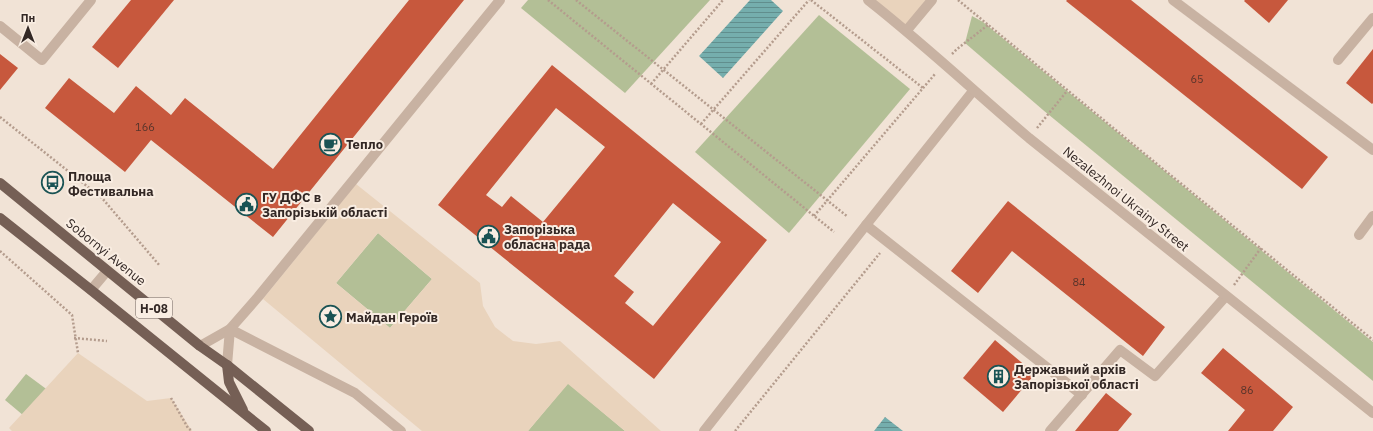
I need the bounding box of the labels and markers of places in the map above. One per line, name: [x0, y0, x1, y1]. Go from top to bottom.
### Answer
cafe icon: Тепло: [318, 131, 344, 157]
place label: Тепло: [346, 136, 383, 153]
place label: Площа Фестивальна: [68, 168, 154, 200]
bus stop icon: Площа Фестивальна: [40, 170, 66, 196]
place label: ГУ ДФС в Запорізькій області: [262, 189, 387, 221]
public building icon: ГУ ДФС в Запорізькій області: [234, 191, 260, 217]
place label: Запорізька обласна рада: [504, 221, 590, 253]
public building icon: Запорізька обласна рада: [476, 223, 502, 249]
place icon: Майдан Героїв: [317, 304, 343, 330]
place label: Майдан Героїв: [346, 309, 438, 326]
place label: Державний архів Запорізької області: [1014, 361, 1139, 393]
building icon: Державний архів Запорізької області: [986, 363, 1012, 389]

